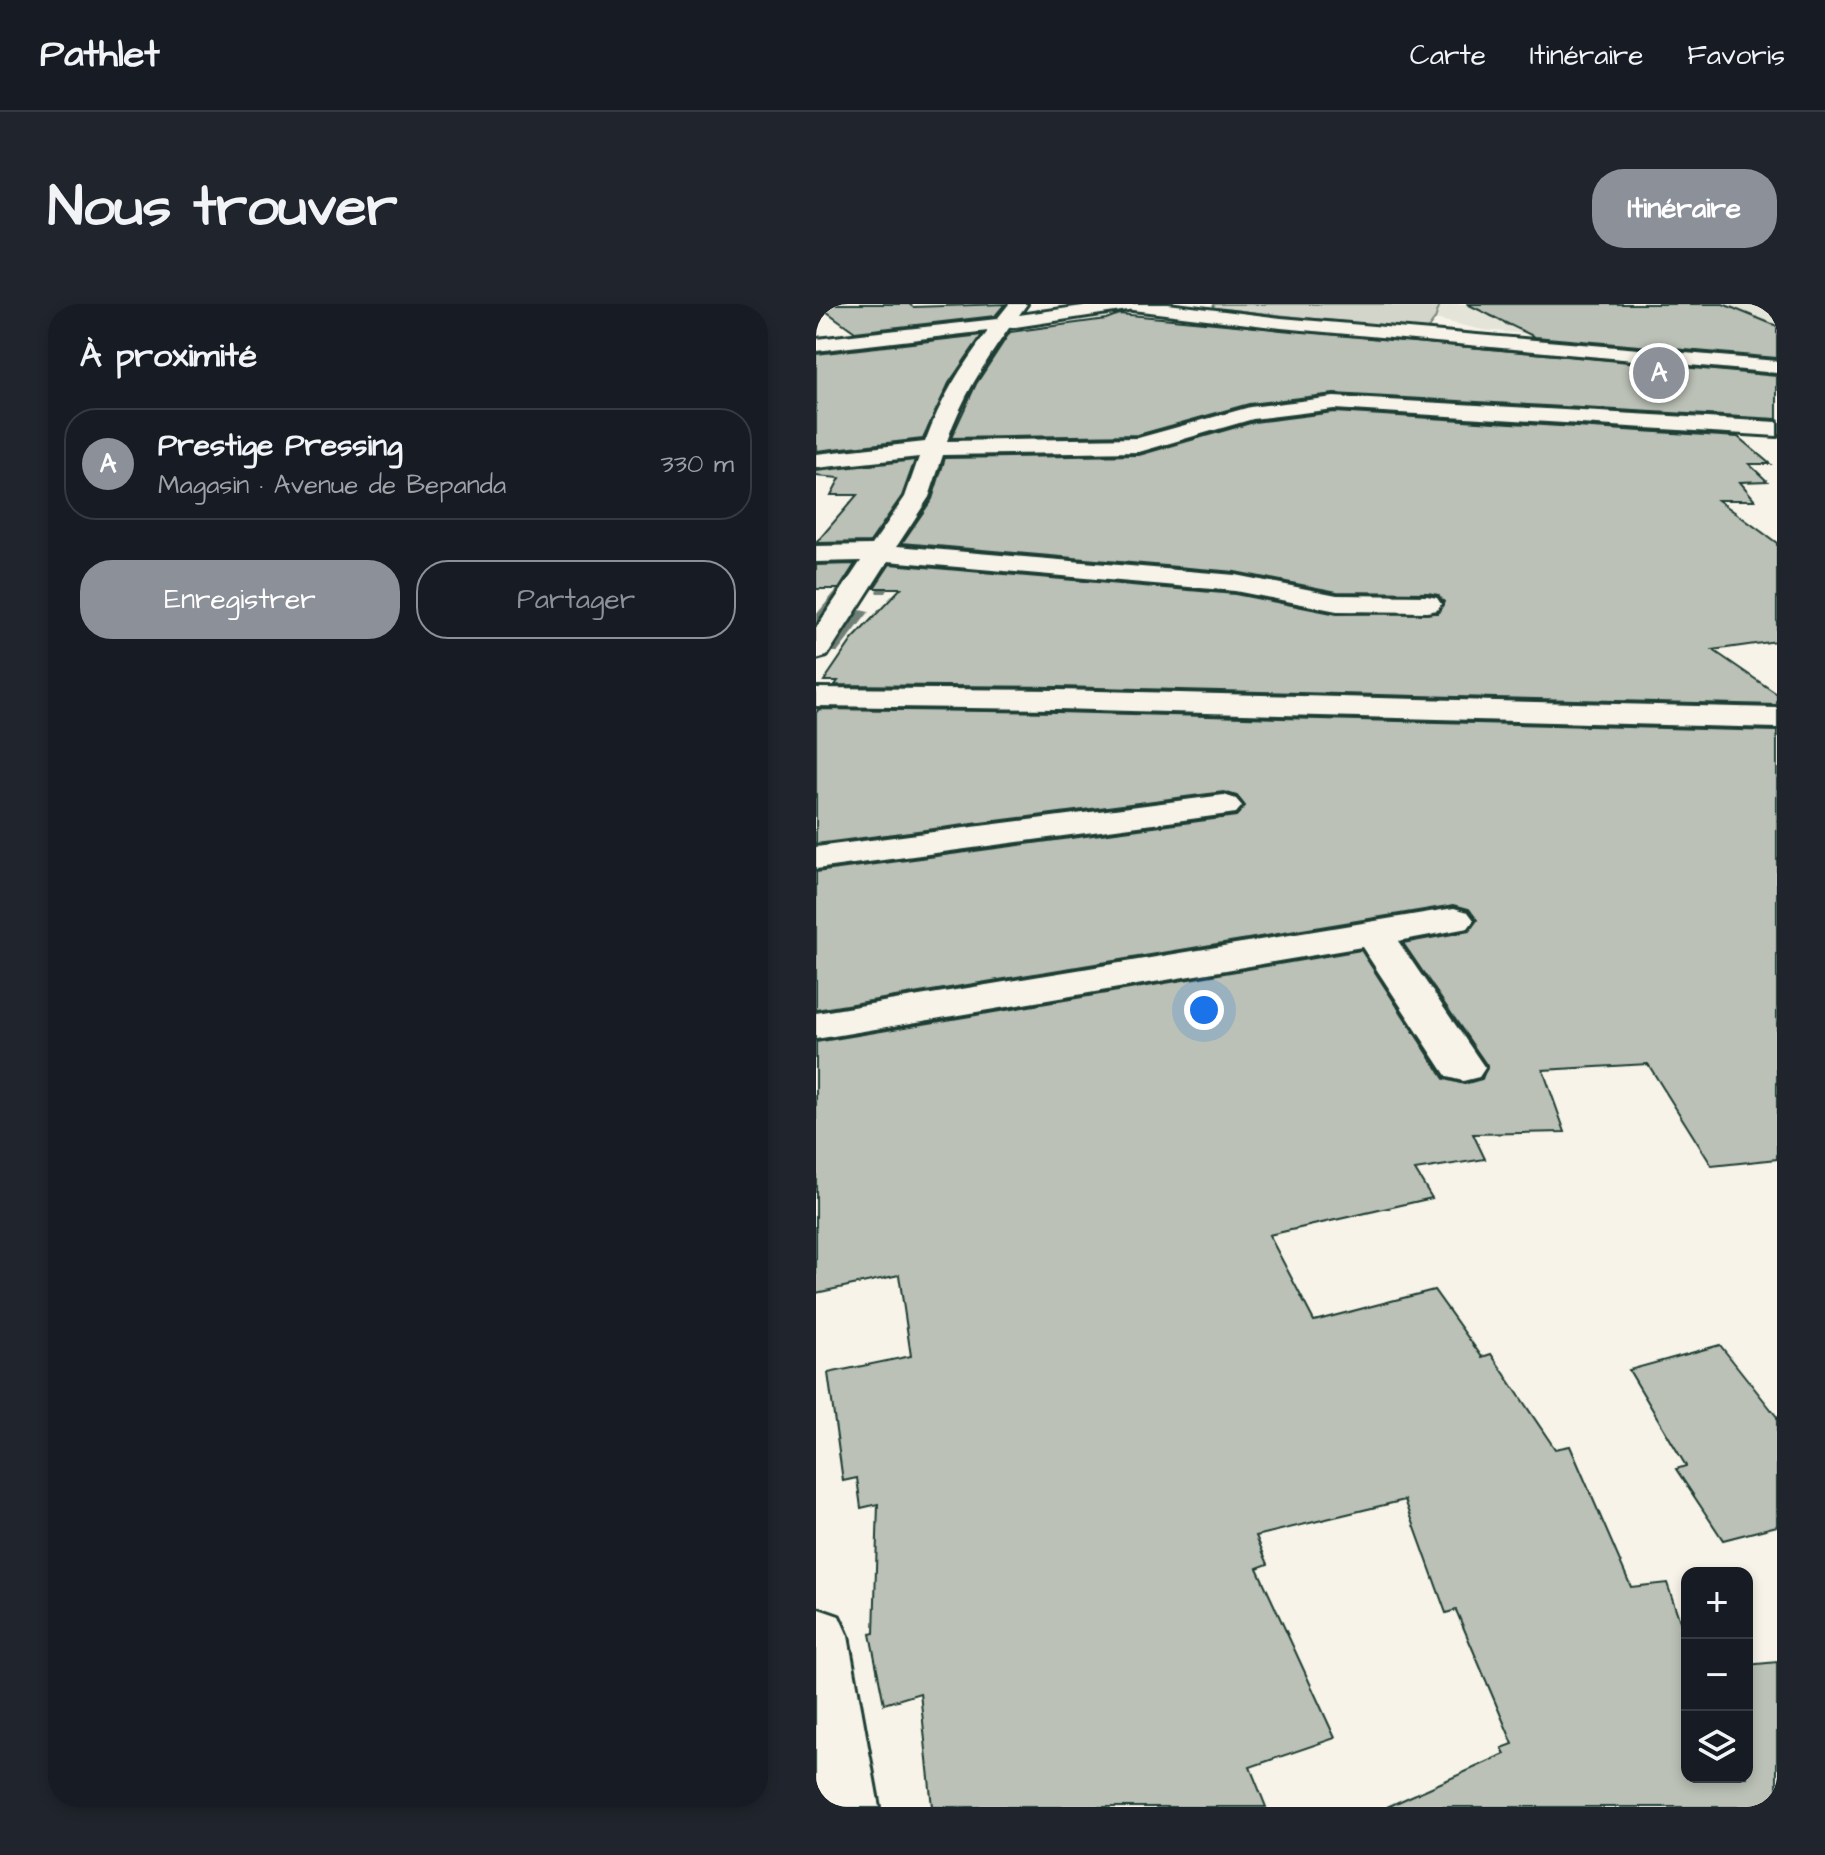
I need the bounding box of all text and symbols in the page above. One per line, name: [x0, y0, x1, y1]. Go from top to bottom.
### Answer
text: Pathlet: [40, 29, 160, 81]
text: Carte: [1410, 36, 1486, 75]
text: Itinéraire: [1530, 36, 1643, 75]
text: Favoris: [1687, 36, 1785, 75]
text: Nous trouver: [48, 169, 397, 247]
button: Itinéraire: [1592, 169, 1777, 248]
text: À proximité: [80, 332, 257, 380]
pin: A: [1633, 343, 1685, 403]
text: Prestige Pressing: [158, 425, 402, 467]
text: A: [100, 446, 116, 482]
text: 330 m: [660, 446, 734, 482]
text: Magasin · Avenue de Bepanda: [158, 467, 506, 503]
button: Enregistrer: [80, 560, 400, 639]
button: Partager: [416, 560, 736, 639]
your location: [1184, 990, 1224, 1030]
map controls: [1681, 1567, 1753, 1783]
button: +: [1681, 1567, 1753, 1639]
button: −: [1681, 1639, 1753, 1711]
button: layers: [1681, 1711, 1753, 1783]

